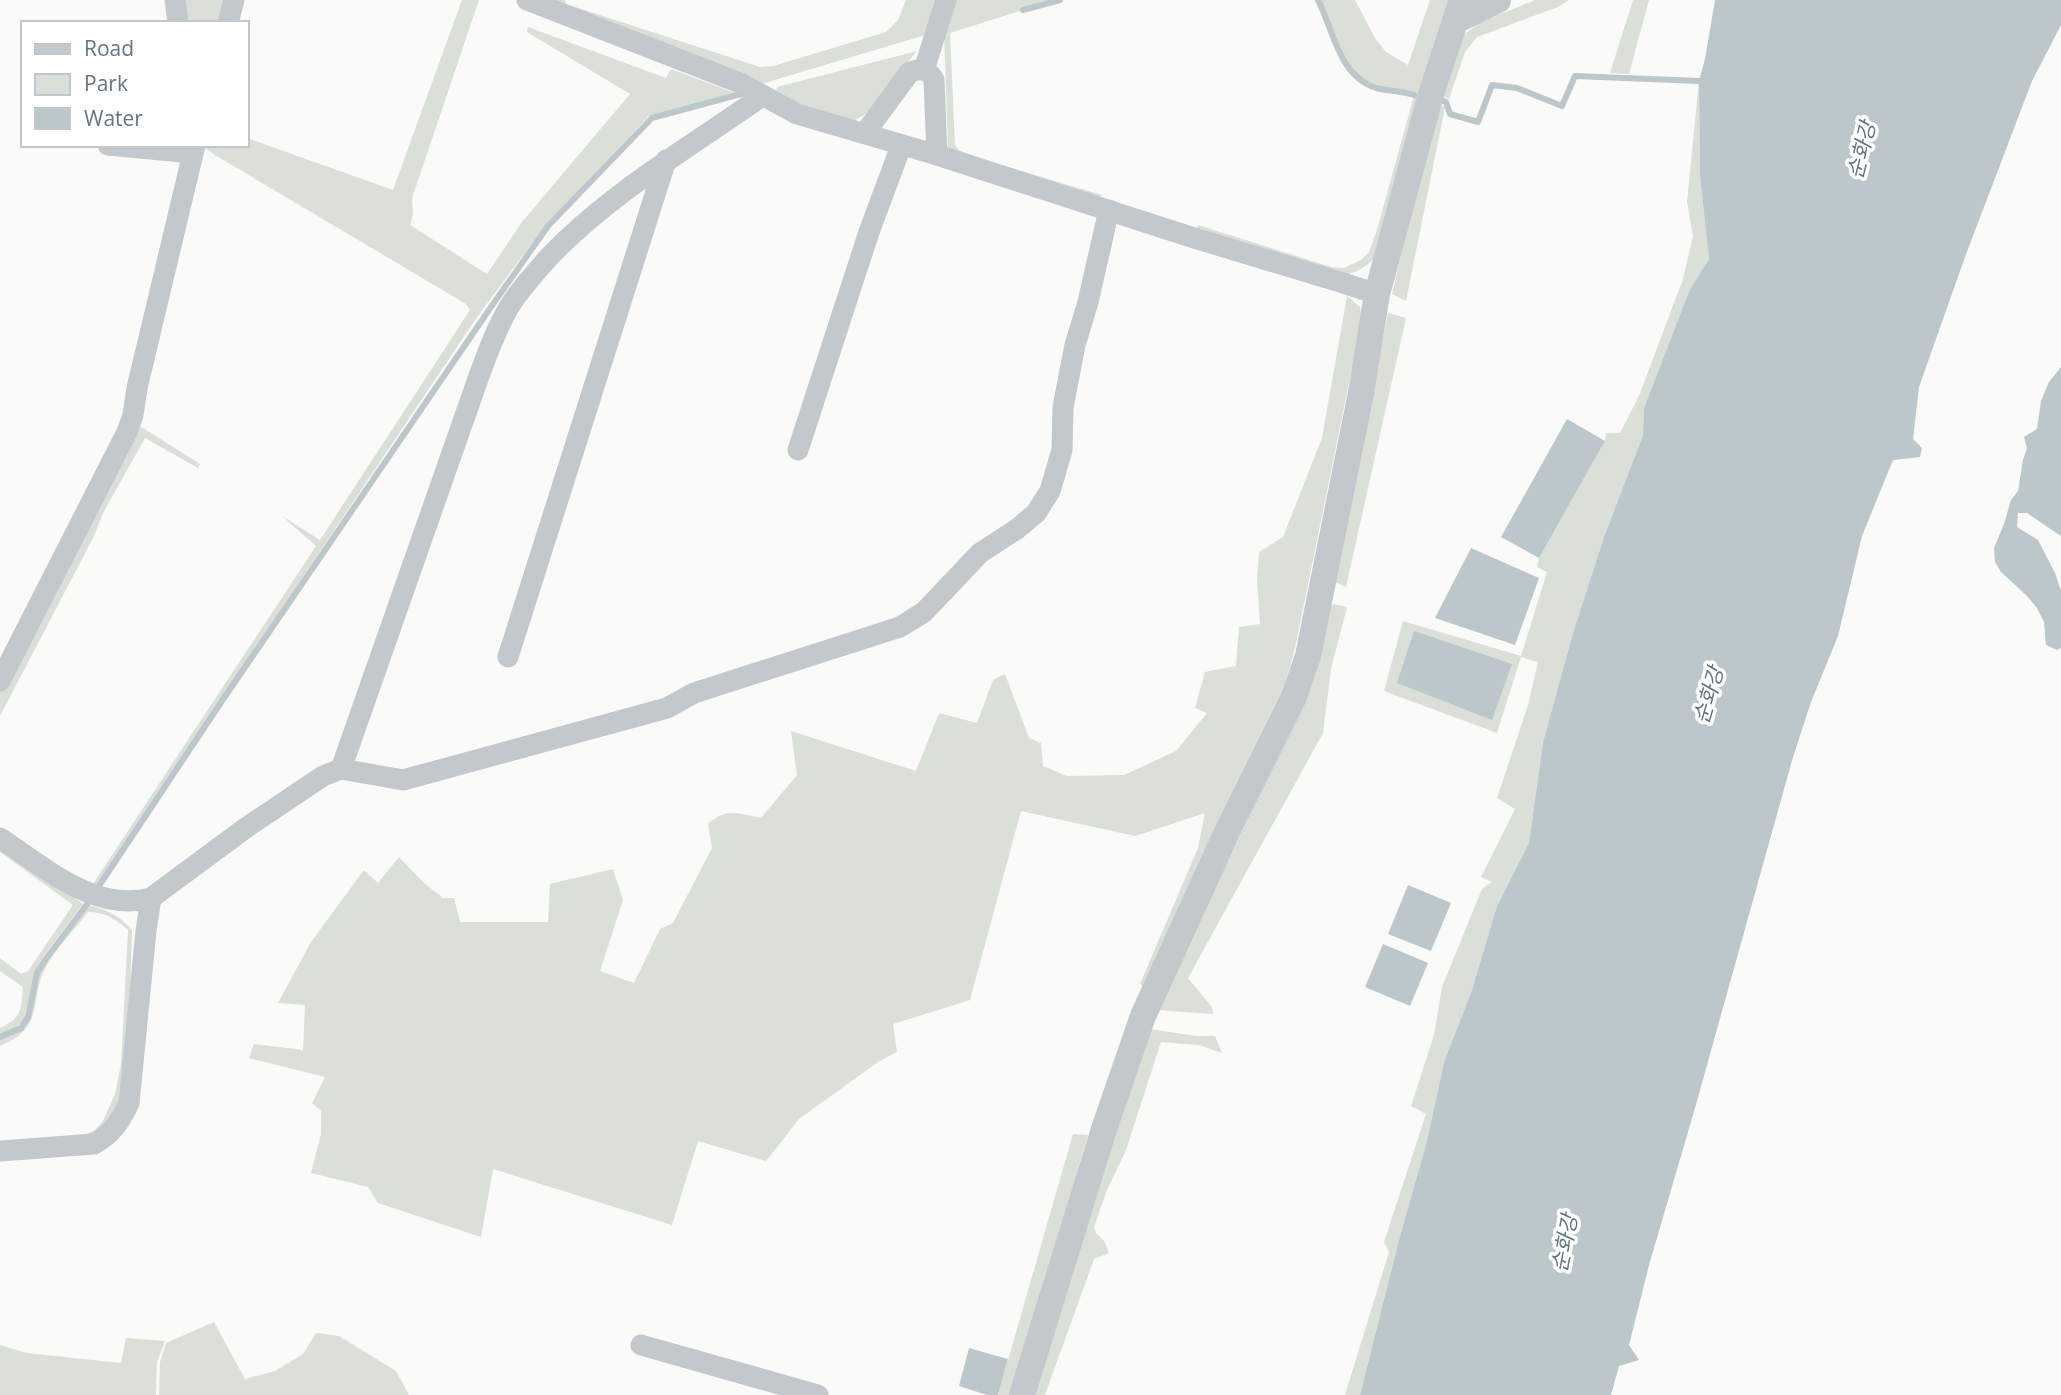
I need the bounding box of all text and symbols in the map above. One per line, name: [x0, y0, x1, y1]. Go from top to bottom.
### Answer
legend: [21, 21, 248, 147]
text: Road: [84, 34, 134, 62]
text: Park: [84, 69, 128, 97]
text: Water: [84, 104, 143, 132]
water label: 순화강: [1840, 116, 1882, 182]
water label: 순화강: [1687, 661, 1730, 727]
water label: 순화강: [1545, 1209, 1584, 1274]

